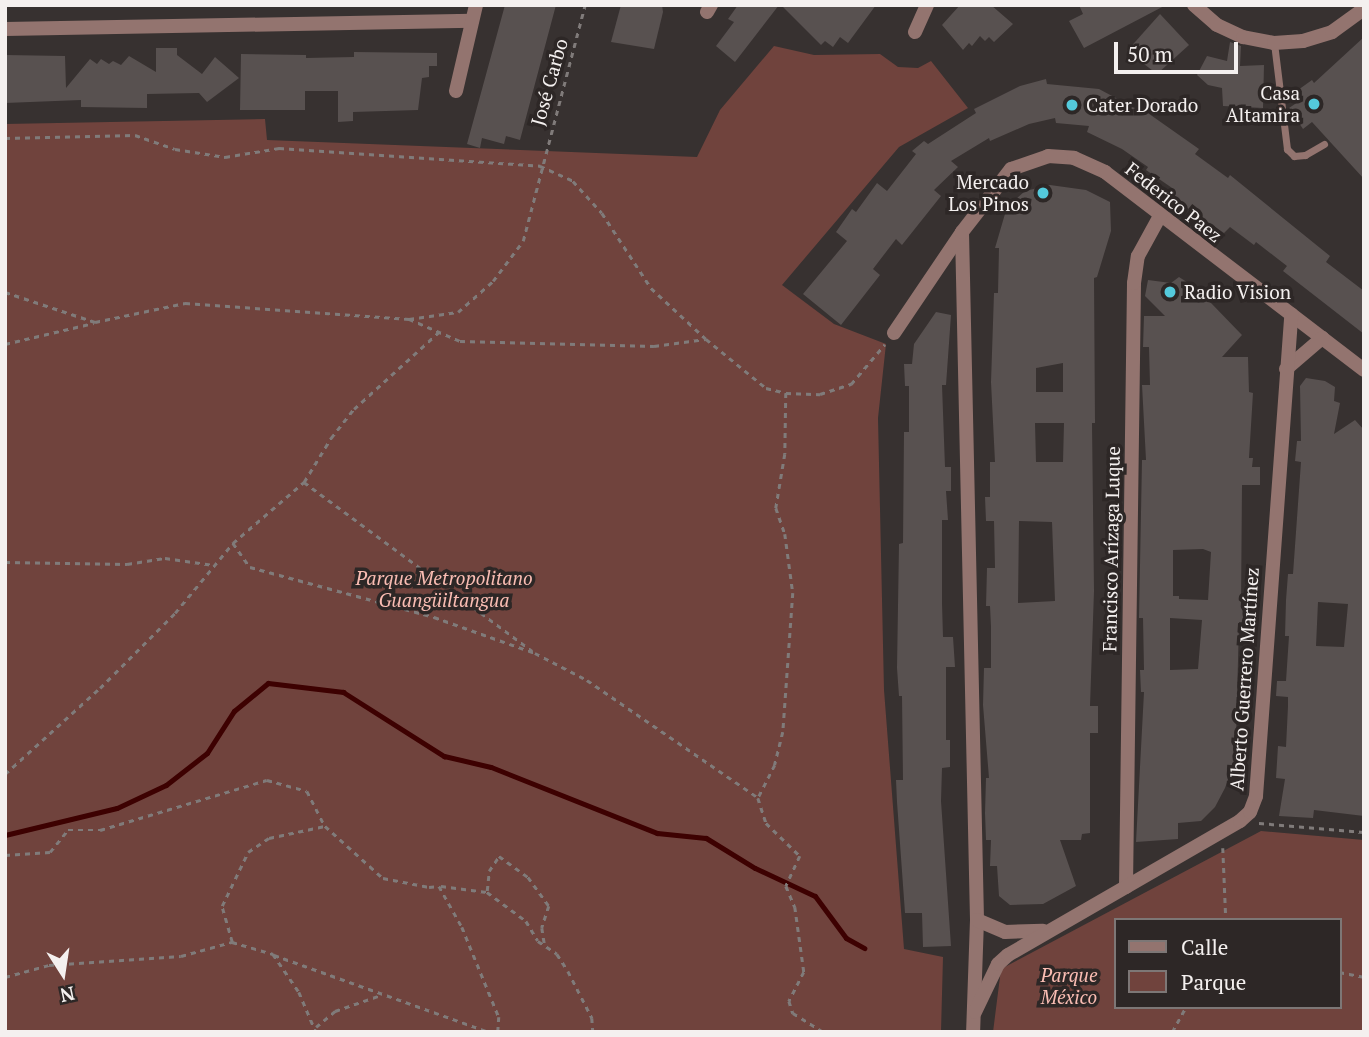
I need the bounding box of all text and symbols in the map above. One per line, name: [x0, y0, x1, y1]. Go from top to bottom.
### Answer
scale bar: [1117, 28, 1241, 72]
street label: José Carbo: [526, 36, 572, 128]
text: 50 m: [1127, 40, 1173, 68]
place label: Casa Altamira: [1226, 82, 1300, 126]
place label: Cater Dorado: [1086, 94, 1198, 116]
marker: Casa Altamira: [1306, 96, 1322, 112]
marker: Cater Dorado: [1064, 97, 1080, 113]
street label: Federico Paez: [1121, 157, 1227, 247]
place label: Mercado Los Pinos: [948, 171, 1029, 215]
marker: Mercado Los Pinos: [1035, 185, 1051, 201]
place label: Radio Vision: [1184, 281, 1292, 303]
marker: Radio Vision: [1162, 284, 1178, 300]
street label: Francisco Arízaga Luque: [1098, 446, 1124, 652]
street label: Alberto Guerrero Martínez: [1225, 566, 1263, 792]
park label: Parque Metropolitano Guangüiltangua: [355, 567, 533, 611]
legend: [1114, 918, 1341, 1009]
text: Calle: [1181, 933, 1228, 961]
north arrow: [28, 939, 98, 1009]
park label: Parque México: [1040, 964, 1098, 1008]
text: Parque: [1181, 968, 1246, 996]
text: N: [58, 981, 77, 1009]

